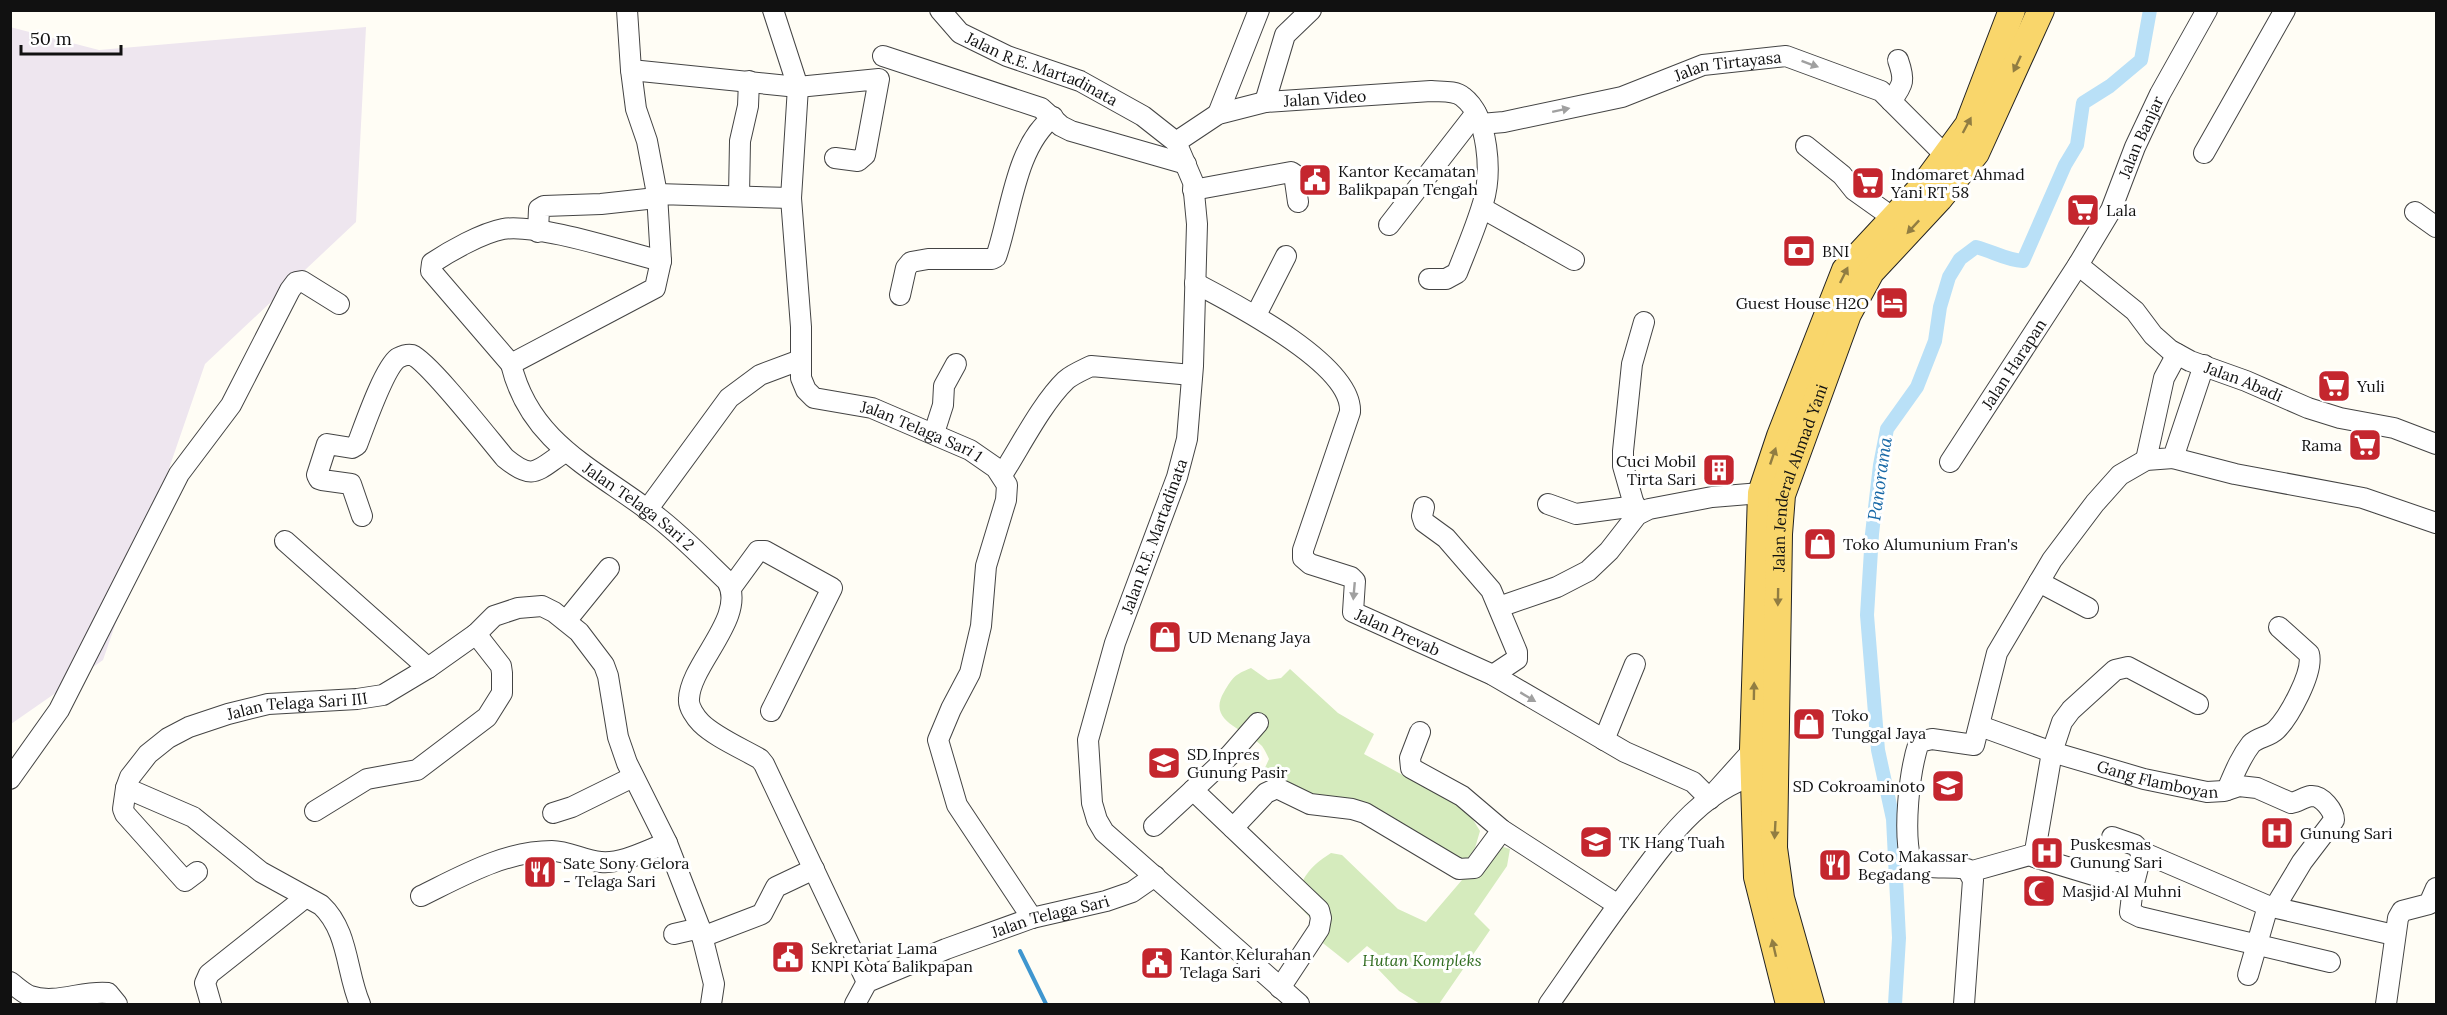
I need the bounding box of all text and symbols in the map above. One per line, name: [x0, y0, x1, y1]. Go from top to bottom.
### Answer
scale bar: [21, 18, 122, 56]
text: 50 m: [30, 27, 72, 50]
street label: Jalan R.E. Martadinata: [962, 27, 1121, 110]
street label: Jalan Tirtayasa: [1670, 47, 1782, 86]
one-way arrow: [2012, 55, 2022, 73]
one-way arrow: [1801, 60, 1819, 70]
street label: Jalan Video: [1282, 85, 1367, 111]
street label: Jalan Banjar: [2114, 93, 2168, 182]
one-way arrow: [1552, 105, 1571, 114]
one-way arrow: [1962, 116, 1972, 133]
place label: Kantor Kecamatan Balikpapan Tengah: [1338, 161, 1478, 199]
public building icon: Kantor Kecamatan Balikpapan Tengah: [1297, 162, 1333, 198]
place label: Indomaret Ahmad Yani RT 58: [1890, 164, 2025, 202]
supermarket icon: Indomaret Ahmad Yani RT 58: [1850, 165, 1886, 201]
supermarket icon: Lala: [2065, 192, 2101, 228]
place label: Lala: [2106, 200, 2136, 220]
one-way arrow: [1907, 219, 1921, 233]
bank icon: BNI: [1781, 233, 1817, 269]
place label: BNI: [1822, 241, 1849, 261]
one-way arrow: [1839, 266, 1849, 283]
hotel icon: Guest House H2O: [1874, 285, 1910, 321]
place label: Guest House H2O: [1736, 293, 1869, 313]
street label: Jalan Harapan: [1977, 315, 2051, 414]
street label: Jalan Abadi: [2201, 357, 2286, 406]
supermarket icon: Yuli: [2316, 368, 2352, 404]
place label: Yuli: [2356, 376, 2385, 396]
street label: Jalan Jenderal Ahmad Yani: [1768, 381, 1832, 573]
street label: Jalan Telaga Sari 1: [858, 396, 987, 466]
supermarket icon: Rama: [2347, 427, 2383, 463]
place label: Rama: [2301, 435, 2342, 455]
water label: Panorama: [1862, 436, 1897, 522]
one-way arrow: [1769, 447, 1778, 465]
place label: Cuci Mobil Tirta Sari: [1616, 451, 1696, 489]
building icon: Cuci Mobil Tirta Sari: [1701, 452, 1737, 488]
street label: Jalan R.E. Martadinata: [1116, 456, 1191, 617]
street label: Jalan Telaga Sari 2: [579, 457, 699, 555]
shop icon: Toko Alumunium Fran's: [1802, 526, 1838, 562]
place label: Toko Alumunium Fran's: [1843, 534, 2018, 554]
one-way arrow: [1349, 582, 1359, 601]
one-way arrow: [1773, 588, 1783, 607]
street label: Jalan Prevab: [1351, 604, 1443, 660]
shop icon: UD Menang Jaya: [1147, 619, 1183, 655]
place label: UD Menang Jaya: [1188, 627, 1311, 647]
one-way arrow: [1750, 682, 1759, 701]
street label: Jalan Telaga Sari III: [224, 688, 369, 724]
one-way arrow: [1520, 692, 1536, 703]
place label: Toko Tunggal Jaya: [1832, 705, 1926, 743]
shop icon: Toko Tunggal Jaya: [1791, 706, 1827, 742]
place label: SD Inpres Gunung Pasir: [1187, 744, 1288, 782]
school or university icon: SD Inpres Gunung Pasir: [1146, 745, 1182, 781]
street label: Gang Flamboyan: [2095, 756, 2219, 802]
school or university icon: SD Cokroaminoto: [1930, 768, 1966, 804]
place label: SD Cokroaminoto: [1793, 776, 1925, 796]
hospital icon: Gunung Sari: [2259, 815, 2295, 851]
one-way arrow: [1771, 820, 1780, 839]
place label: Gunung Sari: [2300, 823, 2393, 843]
school or university icon: TK Hang Tuah: [1578, 824, 1614, 860]
place label: TK Hang Tuah: [1619, 832, 1726, 852]
place label: Puskesmas Gunung Sari: [2070, 834, 2163, 872]
hospital icon: Puskesmas Gunung Sari: [2029, 835, 2065, 871]
place label: Coto Makassar Begadang: [1858, 846, 1968, 884]
restaurant icon: Coto Makassar Begadang: [1817, 847, 1853, 883]
place label: Sate Sony Gelora - Telaga Sari: [563, 853, 690, 891]
restaurant icon: Sate Sony Gelora - Telaga Sari: [522, 854, 558, 890]
mosque icon: Masjid Al Muhni: [2021, 873, 2057, 909]
place label: Masjid Al Muhni: [2062, 881, 2181, 901]
street label: Jalan Telaga Sari: [987, 891, 1112, 942]
place label: Sekretariat Lama KNPI Kota Balikpapan: [811, 938, 973, 976]
public building icon: Sekretariat Lama KNPI Kota Balikpapan: [770, 939, 806, 975]
one-way arrow: [1768, 939, 1778, 957]
place label: Kantor Kelurahan Telaga Sari: [1180, 944, 1312, 982]
public building icon: Kantor Kelurahan Telaga Sari: [1139, 945, 1175, 981]
park label: Hutan Kompleks: [1362, 950, 1482, 970]

